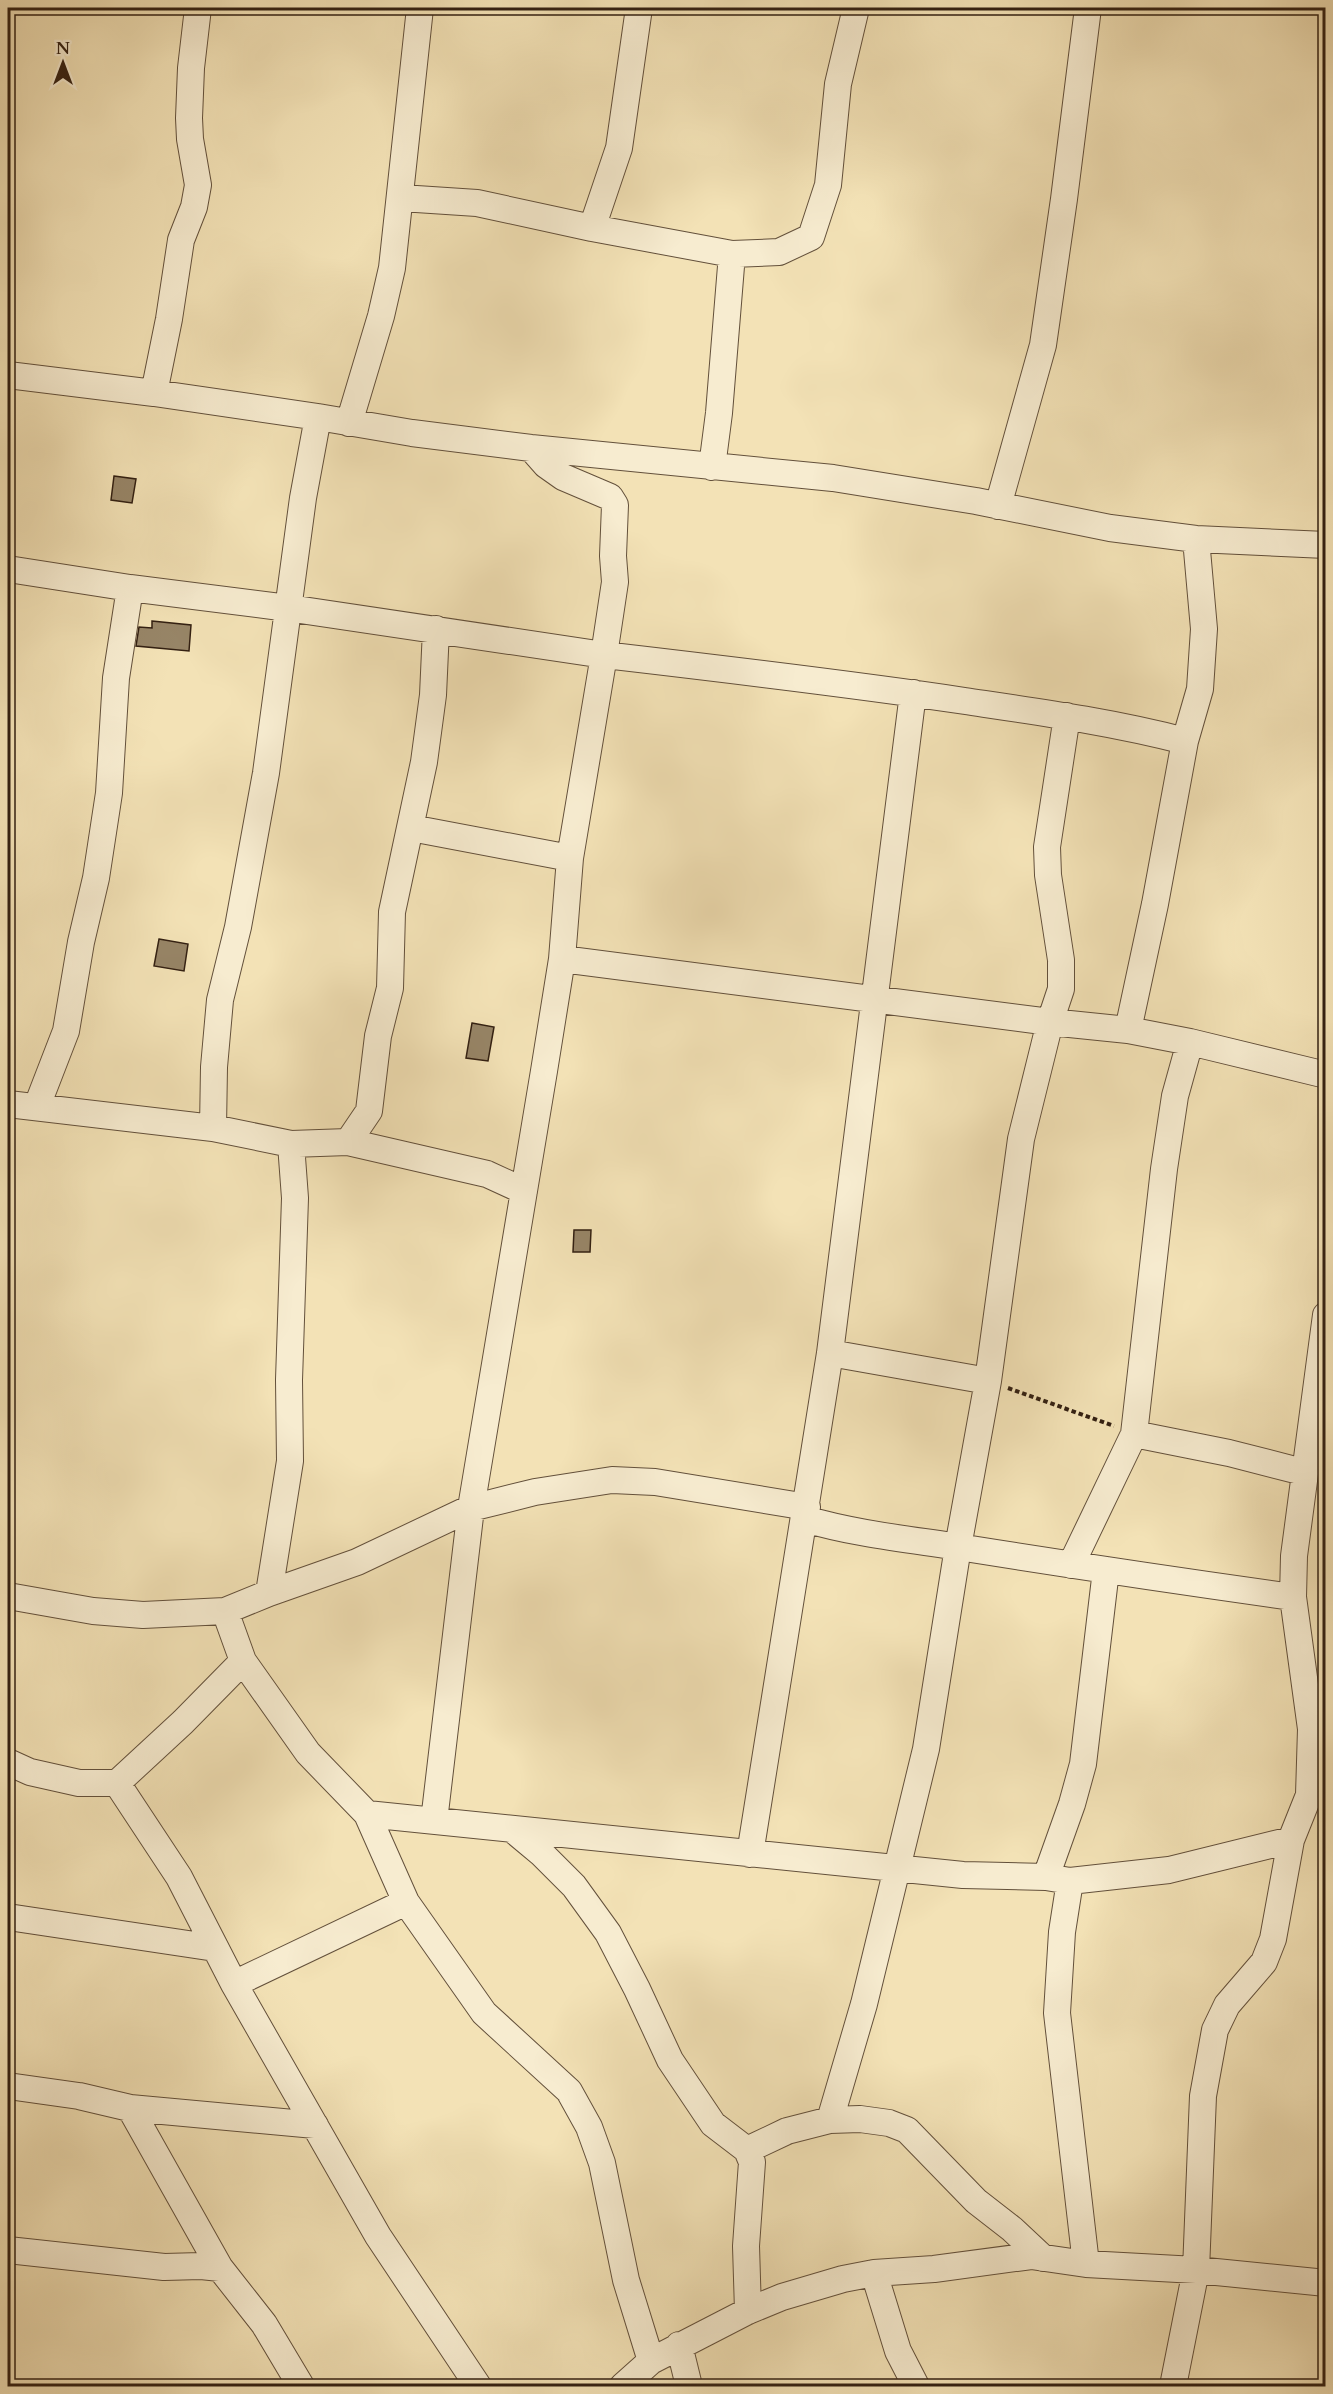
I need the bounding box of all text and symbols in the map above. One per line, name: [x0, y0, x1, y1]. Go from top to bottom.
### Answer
north arrow: [33, 33, 93, 93]
text: N: [56, 38, 70, 60]

